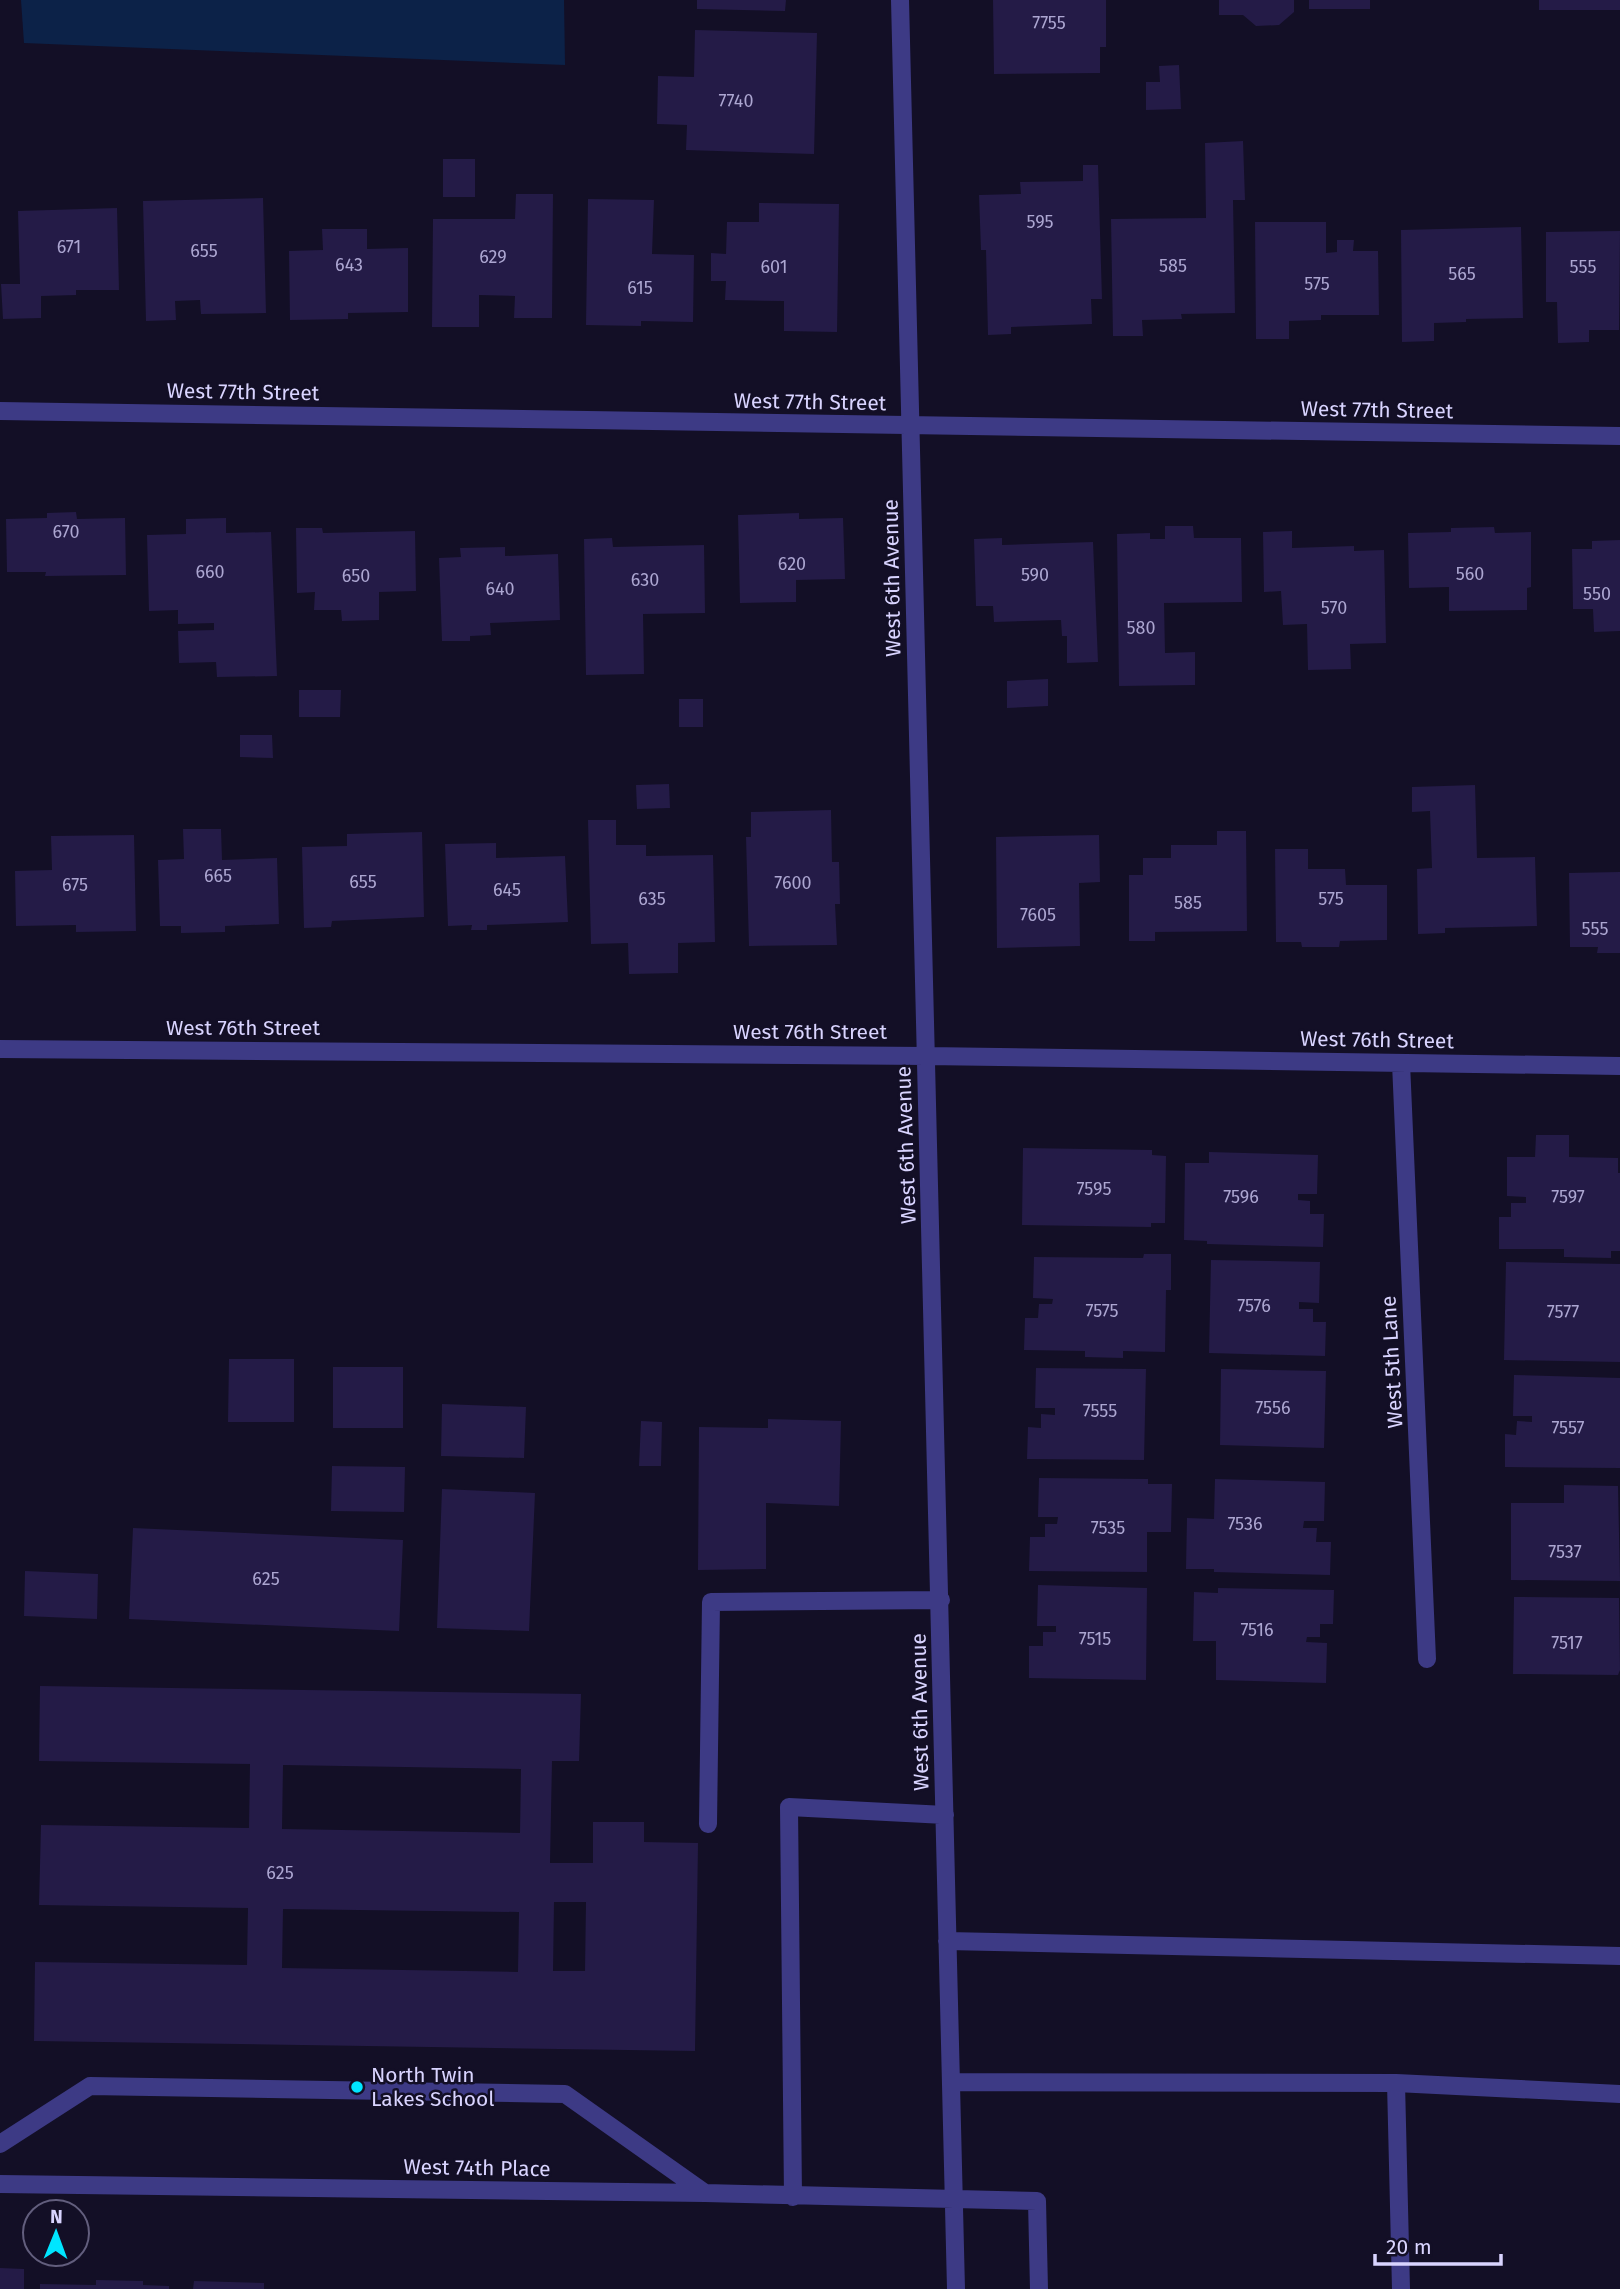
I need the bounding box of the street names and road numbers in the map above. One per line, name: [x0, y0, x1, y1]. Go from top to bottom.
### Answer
street label: West 77th Street: [166, 378, 320, 406]
street label: West 77th Street: [733, 388, 887, 416]
street label: West 77th Street: [1300, 396, 1454, 424]
street label: West 6th Avenue: [878, 499, 906, 657]
street label: West 76th Street: [166, 1015, 320, 1041]
street label: West 76th Street: [733, 1019, 887, 1045]
street label: West 76th Street: [1300, 1026, 1455, 1054]
street label: West 6th Avenue: [890, 1066, 922, 1224]
street label: West 5th Lane: [1376, 1295, 1408, 1429]
street label: West 6th Avenue: [906, 1633, 934, 1791]
street label: West 74th Place: [403, 2154, 551, 2182]

